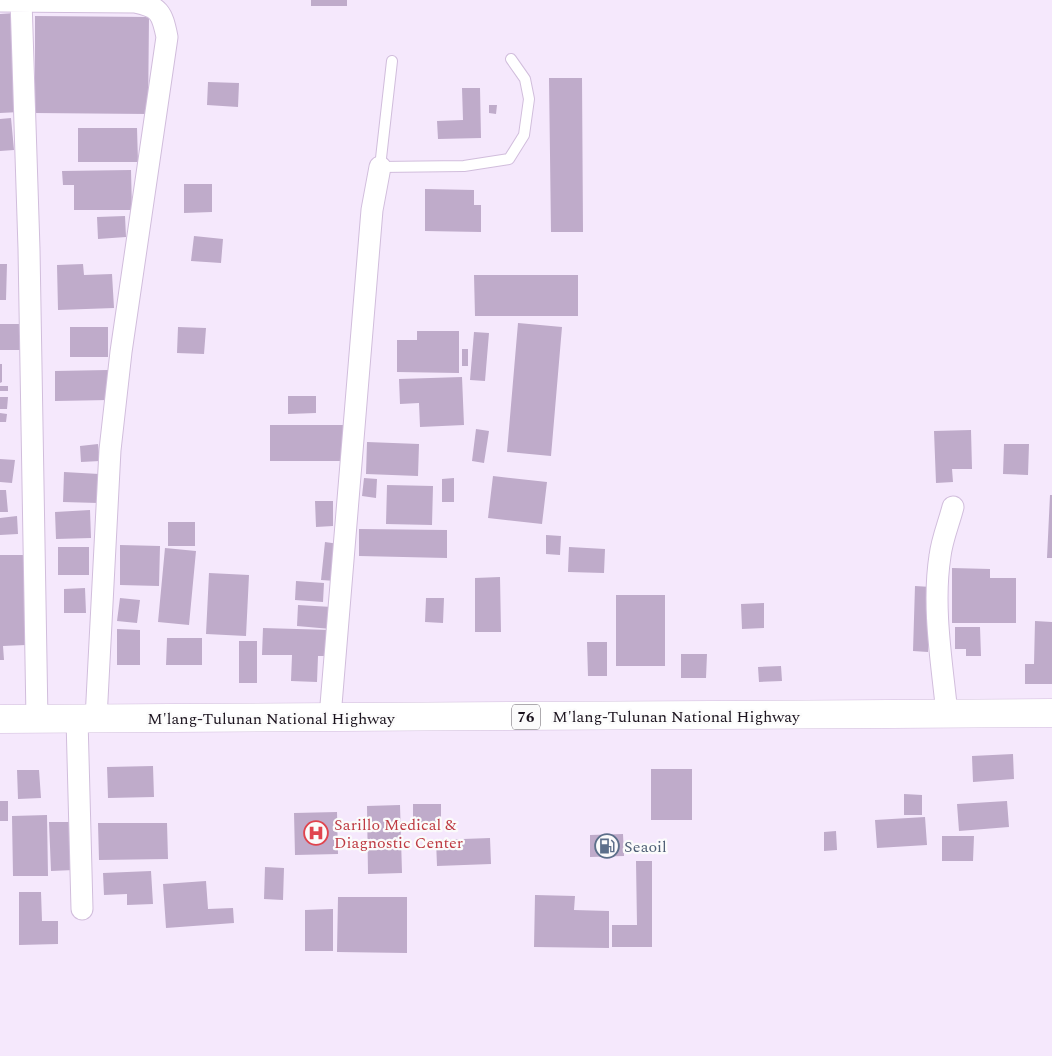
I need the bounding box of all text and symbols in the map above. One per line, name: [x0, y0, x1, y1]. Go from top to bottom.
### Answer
road number: 76: [512, 704, 540, 730]
street label: M'lang-Tulunan National Highway: [552, 705, 801, 729]
street label: M'lang-Tulunan National Highway: [147, 707, 396, 731]
place label: Sarillo Medical & Diagnostic Center: [334, 813, 463, 855]
hospital icon: Sarillo Medical & Diagnostic Center: [303, 820, 329, 846]
fuel station icon: Seaoil: [594, 833, 620, 859]
place label: Seaoil: [624, 835, 667, 859]

